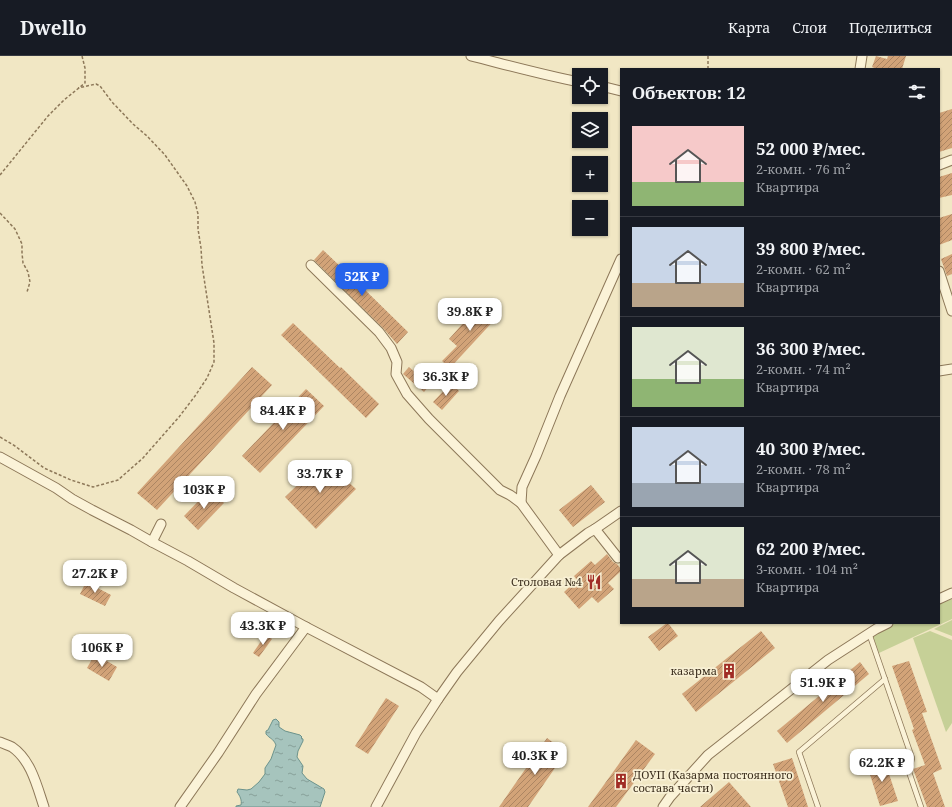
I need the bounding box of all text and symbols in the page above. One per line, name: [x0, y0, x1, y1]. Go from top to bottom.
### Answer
text: Dwello: [20, 15, 87, 41]
text: Карта: [728, 18, 770, 37]
text: Слои: [792, 18, 827, 37]
text: Поделиться: [849, 18, 932, 37]
map controls: [572, 68, 608, 236]
button: locate: [572, 68, 608, 104]
text: Объектов: 12: [632, 81, 746, 104]
icon: filters: [906, 81, 928, 103]
button: layers: [572, 112, 608, 148]
text: 52 000 ₽/мес.: [756, 137, 866, 160]
icon: home: [664, 142, 712, 190]
button: +: [572, 156, 608, 192]
text: 2-комн. · 76 m²: [756, 160, 851, 178]
text: Квартира: [756, 178, 819, 196]
button: −: [572, 200, 608, 236]
text: 39 800 ₽/мес.: [756, 237, 866, 260]
icon: home: [664, 243, 712, 291]
text: 2-комн. · 62 m²: [756, 260, 851, 278]
pin: 52K ₽: [334, 263, 390, 297]
text: 52K ₽: [344, 267, 380, 285]
text: Квартира: [756, 278, 819, 296]
pin: 39.8K ₽: [433, 298, 507, 332]
text: 39.8K ₽: [447, 302, 493, 320]
text: 36 300 ₽/мес.: [756, 337, 866, 360]
icon: home: [664, 343, 712, 391]
text: 2-комн. · 74 m²: [756, 360, 851, 378]
pin: 36.3K ₽: [409, 363, 483, 397]
text: 36.3K ₽: [423, 367, 469, 385]
text: Квартира: [756, 378, 819, 396]
pin: 84.4K ₽: [246, 397, 320, 431]
text: 84.4K ₽: [260, 401, 306, 419]
text: 40 300 ₽/мес.: [756, 437, 866, 460]
icon: home: [664, 443, 712, 491]
pin: 33.7K ₽: [283, 460, 357, 494]
text: 2-комн. · 78 m²: [756, 460, 851, 478]
text: 33.7K ₽: [297, 464, 343, 482]
pin: 103K ₽: [171, 476, 237, 510]
text: Квартира: [756, 478, 819, 496]
text: 103K ₽: [183, 480, 225, 498]
text: 62 200 ₽/мес.: [756, 537, 866, 560]
icon: home: [664, 543, 712, 591]
pin: 27.2K ₽: [58, 560, 132, 594]
text: 3-комн. · 104 m²: [756, 560, 858, 578]
text: 27.2K ₽: [72, 564, 118, 582]
restaurant icon: Столовая №4: [585, 573, 603, 591]
place label: Столовая №4: [511, 574, 582, 589]
text: Квартира: [756, 578, 819, 596]
pin: 43.3K ₽: [226, 612, 300, 646]
text: 43.3K ₽: [240, 616, 286, 634]
pin: 106K ₽: [69, 634, 135, 668]
text: 106K ₽: [81, 638, 123, 656]
building icon: казарма: [720, 662, 738, 680]
place label: казарма: [670, 663, 717, 678]
pin: 51.9K ₽: [786, 669, 860, 703]
text: 51.9K ₽: [800, 673, 846, 691]
pin: 40.3K ₽: [498, 742, 572, 776]
text: 40.3K ₽: [512, 746, 558, 764]
pin: 62.2K ₽: [845, 749, 919, 783]
text: 62.2K ₽: [859, 753, 905, 771]
place label: ДОУП (Казарма постоянного состава части): [633, 767, 793, 795]
building icon: ДОУП (Казарма постоянного состава части): [612, 772, 630, 790]

